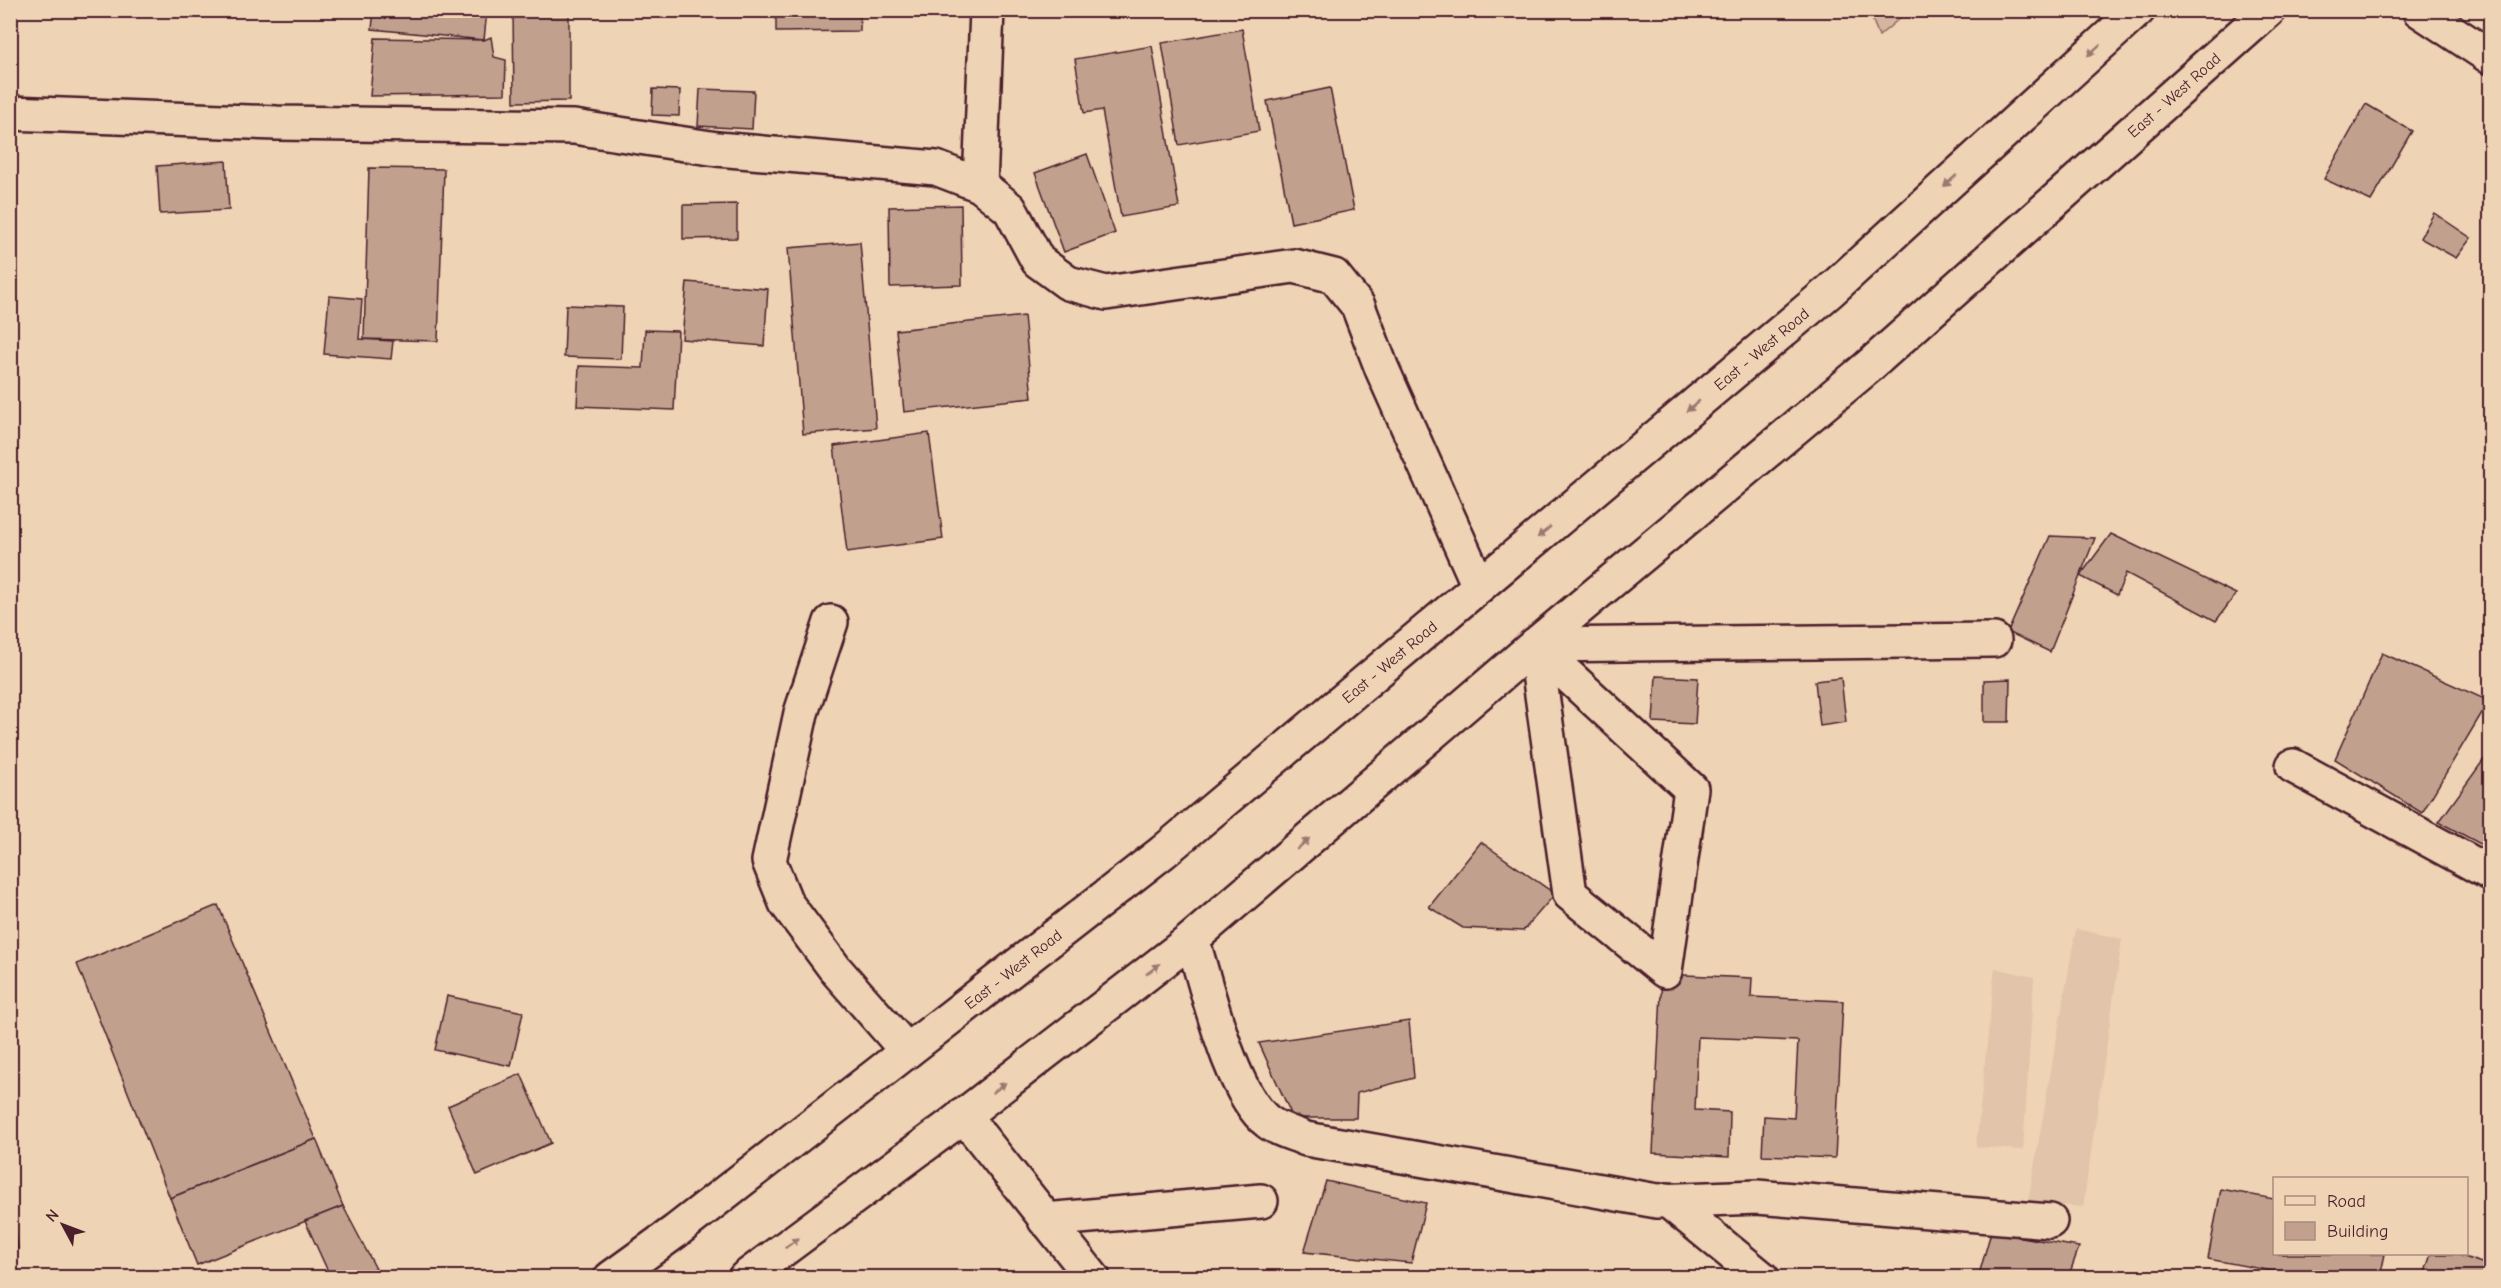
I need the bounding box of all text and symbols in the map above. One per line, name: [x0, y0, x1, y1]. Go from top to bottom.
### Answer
one-way arrow: [2087, 43, 2102, 57]
street label: East - West Road: [2124, 49, 2225, 142]
one-way arrow: [1943, 174, 1958, 188]
street label: East - West Road: [1711, 305, 1813, 395]
one-way arrow: [1685, 400, 1701, 413]
one-way arrow: [1536, 525, 1552, 538]
street label: East - West Road: [1339, 617, 1441, 707]
one-way arrow: [1295, 838, 1310, 851]
street label: East - West Road: [961, 926, 1066, 1013]
one-way arrow: [1145, 962, 1161, 975]
one-way arrow: [991, 1082, 1006, 1094]
legend: [2273, 1177, 2468, 1255]
text: Road: [2327, 1191, 2366, 1212]
north arrow: [33, 1195, 93, 1255]
text: N: [42, 1206, 63, 1226]
text: Building: [2327, 1221, 2389, 1242]
one-way arrow: [785, 1237, 800, 1249]

